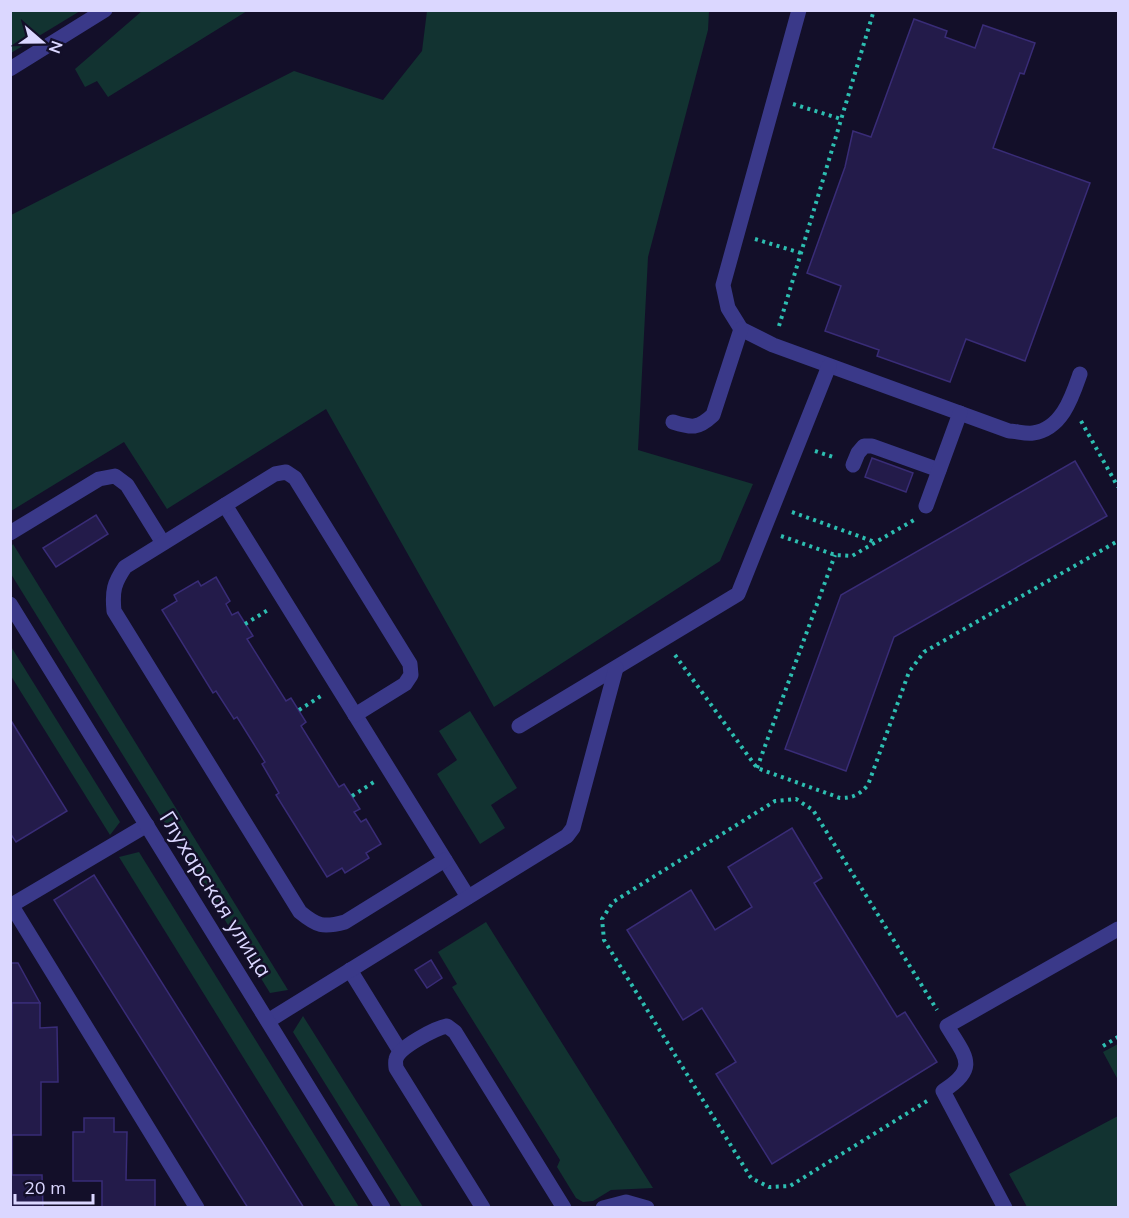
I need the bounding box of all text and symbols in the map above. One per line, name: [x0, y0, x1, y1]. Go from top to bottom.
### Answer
north arrow: [12, 12, 72, 72]
text: N: [45, 38, 68, 56]
street label: Глухарская улица: [154, 806, 278, 982]
scale bar: [15, 1167, 93, 1205]
text: 20 m: [24, 1176, 66, 1199]

